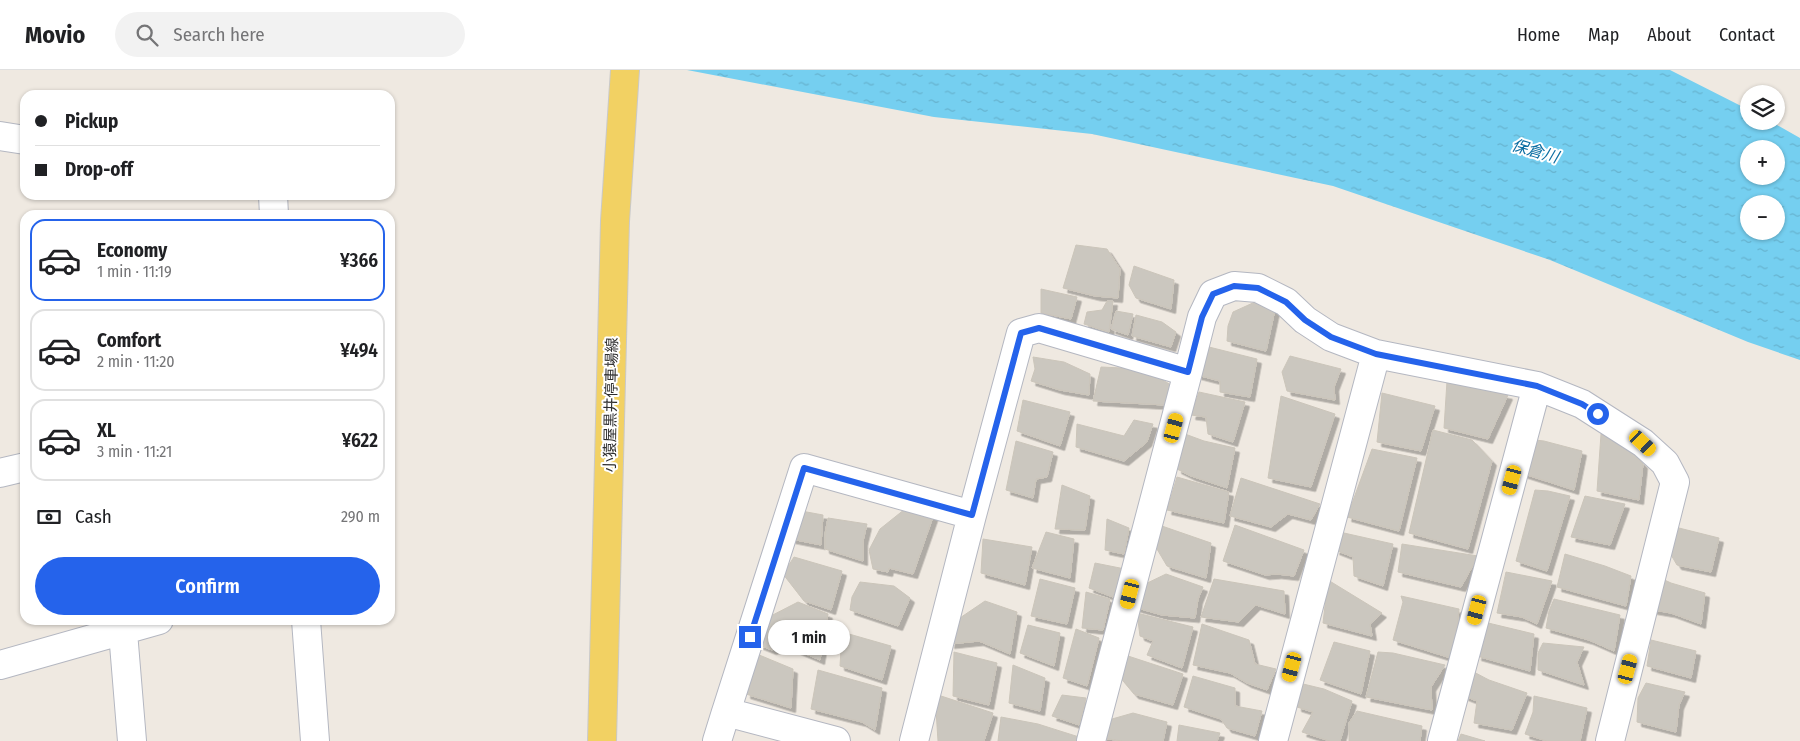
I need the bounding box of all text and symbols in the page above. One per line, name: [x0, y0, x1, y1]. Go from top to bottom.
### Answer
search box: [115, 12, 465, 57]
text: Movio: [25, 21, 85, 49]
icon: search: [133, 21, 161, 49]
text: Search here: [173, 23, 265, 46]
text: Home: [1517, 24, 1560, 46]
text: Map: [1588, 24, 1619, 46]
text: About: [1647, 24, 1691, 46]
text: Contact: [1719, 24, 1775, 46]
map controls: [1740, 85, 1785, 240]
button: layers: [1740, 85, 1785, 130]
text: Pickup: [65, 110, 118, 133]
water label: 保倉川: [1509, 135, 1563, 167]
button: +: [1740, 140, 1785, 185]
text: Drop-off: [65, 158, 133, 181]
button: −: [1740, 195, 1785, 240]
icon: car: [37, 238, 82, 283]
text: Economy: [97, 239, 167, 262]
text: ¥366: [340, 249, 378, 272]
text: 1 min · 11:19: [97, 262, 172, 281]
icon: car: [37, 328, 82, 373]
text: Comfort: [97, 329, 161, 352]
street label: 小猿屋黒井停車場線: [601, 337, 621, 473]
text: ¥494: [340, 339, 378, 362]
text: 2 min · 11:20: [97, 352, 175, 371]
route start: [1587, 403, 1609, 425]
car: [1162, 412, 1185, 444]
icon: car: [37, 418, 82, 463]
text: XL: [97, 419, 116, 442]
car: [1626, 427, 1659, 459]
text: ¥622: [342, 429, 378, 452]
text: 3 min · 11:21: [97, 442, 172, 461]
car: [1500, 464, 1523, 496]
icon: cash: [35, 503, 63, 531]
text: Cash: [75, 505, 112, 528]
text: 290 m: [341, 507, 380, 526]
button: Confirm: [35, 557, 380, 615]
car: [1119, 578, 1140, 610]
car: [1465, 594, 1488, 626]
callout: 1 min: [768, 620, 850, 654]
route end: [739, 626, 761, 648]
text: 1 min: [792, 628, 826, 647]
car: [1280, 651, 1303, 683]
car: [1616, 653, 1639, 685]

